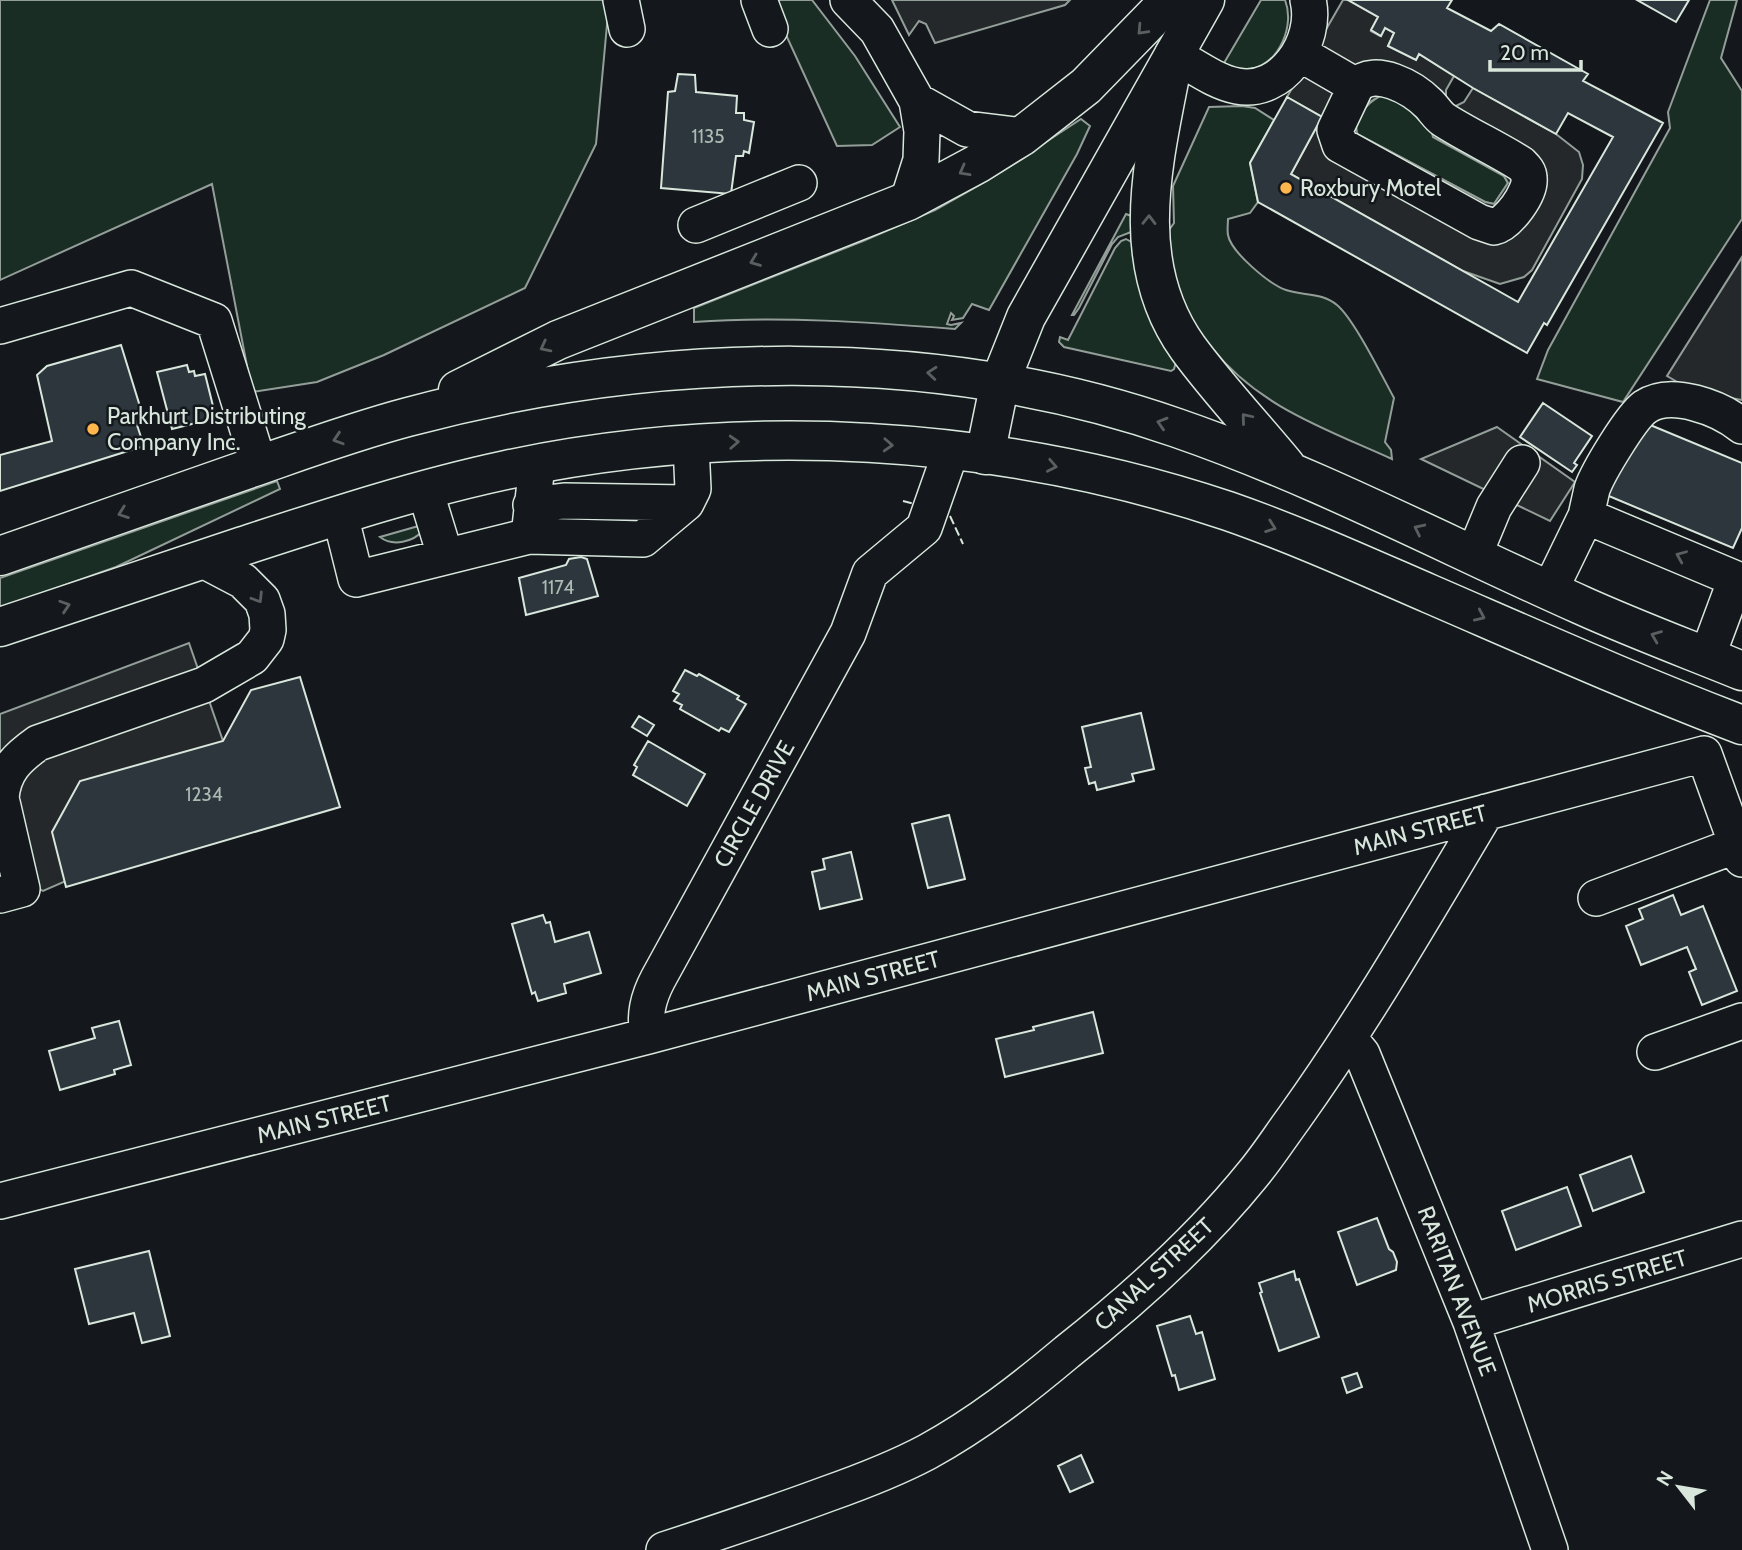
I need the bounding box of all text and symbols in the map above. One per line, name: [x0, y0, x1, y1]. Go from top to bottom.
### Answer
one-way arrow: [1137, 22, 1150, 35]
scale bar: [1490, 28, 1581, 72]
text: 20 m: [1500, 40, 1549, 65]
house number: 1135: [692, 125, 724, 148]
one-way arrow: [959, 163, 972, 176]
place label: Roxbury Motel: [1300, 174, 1442, 202]
marker: Roxbury Motel: [1278, 180, 1294, 196]
one-way arrow: [1141, 214, 1156, 225]
one-way arrow: [750, 252, 762, 266]
one-way arrow: [540, 338, 552, 352]
one-way arrow: [927, 366, 938, 381]
place label: Parkhurt Distributing Company Inc.: [107, 402, 306, 456]
one-way arrow: [1242, 414, 1255, 426]
one-way arrow: [1156, 416, 1168, 431]
marker: Parkhurt Distributing Company Inc.: [85, 421, 101, 437]
one-way arrow: [332, 431, 345, 445]
one-way arrow: [729, 435, 740, 450]
one-way arrow: [883, 437, 894, 452]
one-way arrow: [1046, 458, 1058, 473]
one-way arrow: [117, 505, 129, 519]
one-way arrow: [1265, 519, 1277, 533]
one-way arrow: [1414, 524, 1426, 538]
one-way arrow: [1676, 550, 1688, 564]
house number: 1174: [542, 576, 574, 599]
one-way arrow: [250, 590, 263, 603]
one-way arrow: [58, 600, 70, 614]
one-way arrow: [1473, 608, 1486, 622]
one-way arrow: [1650, 631, 1662, 645]
street label: CIRCLE DRIVE: [708, 736, 800, 872]
house number: 1234: [185, 783, 223, 806]
street label: MAIN STREET: [1350, 799, 1490, 861]
street label: MAIN STREET: [803, 945, 943, 1007]
street label: MAIN STREET: [254, 1089, 394, 1149]
street label: RARITAN AVENUE: [1412, 1202, 1502, 1380]
street label: CANAL STREET: [1089, 1212, 1219, 1336]
street label: MORRIS STREET: [1524, 1243, 1690, 1319]
north arrow: [1644, 1452, 1714, 1522]
text: N: [1652, 1467, 1678, 1490]

